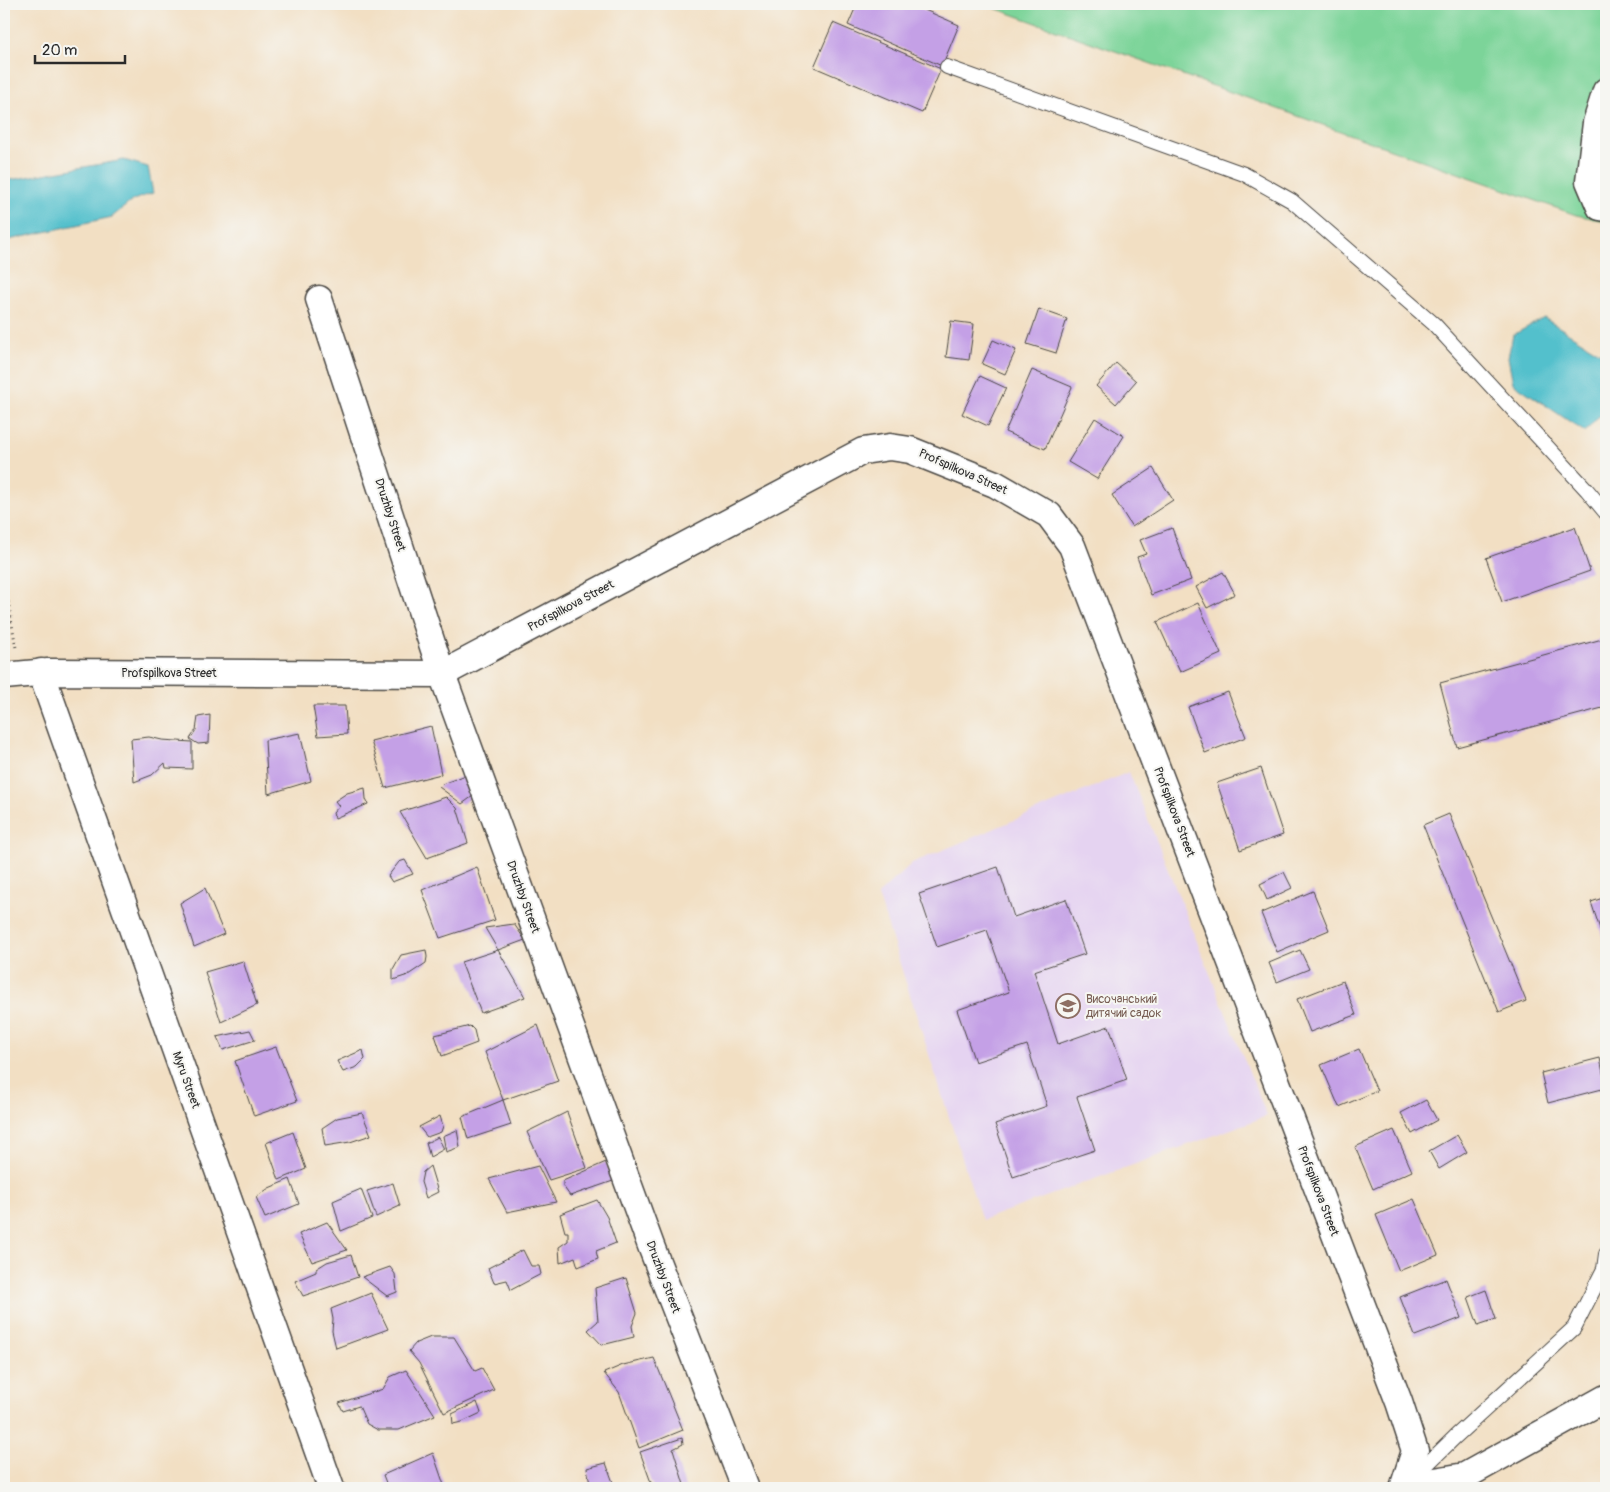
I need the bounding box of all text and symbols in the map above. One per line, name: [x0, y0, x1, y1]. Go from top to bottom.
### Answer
scale bar: [35, 32, 125, 64]
text: 20 m: [42, 41, 77, 60]
street label: Profspilkova Street: [916, 446, 1010, 498]
street label: Druzhby Street: [371, 477, 409, 554]
street label: Profspilkova Street: [525, 577, 617, 635]
street label: Profspilkova Street: [121, 666, 217, 681]
street label: Profspilkova Street: [1150, 765, 1198, 859]
street label: Druzhby Street: [503, 859, 543, 935]
place label: Височанський дитячий садок: [1086, 992, 1161, 1021]
school or university icon: Височанський дитячий садок: [1055, 993, 1081, 1019]
street label: Myru Street: [169, 1050, 203, 1111]
street label: Profspilkova Street: [1294, 1144, 1342, 1238]
street label: Druzhby Street: [642, 1239, 684, 1315]

